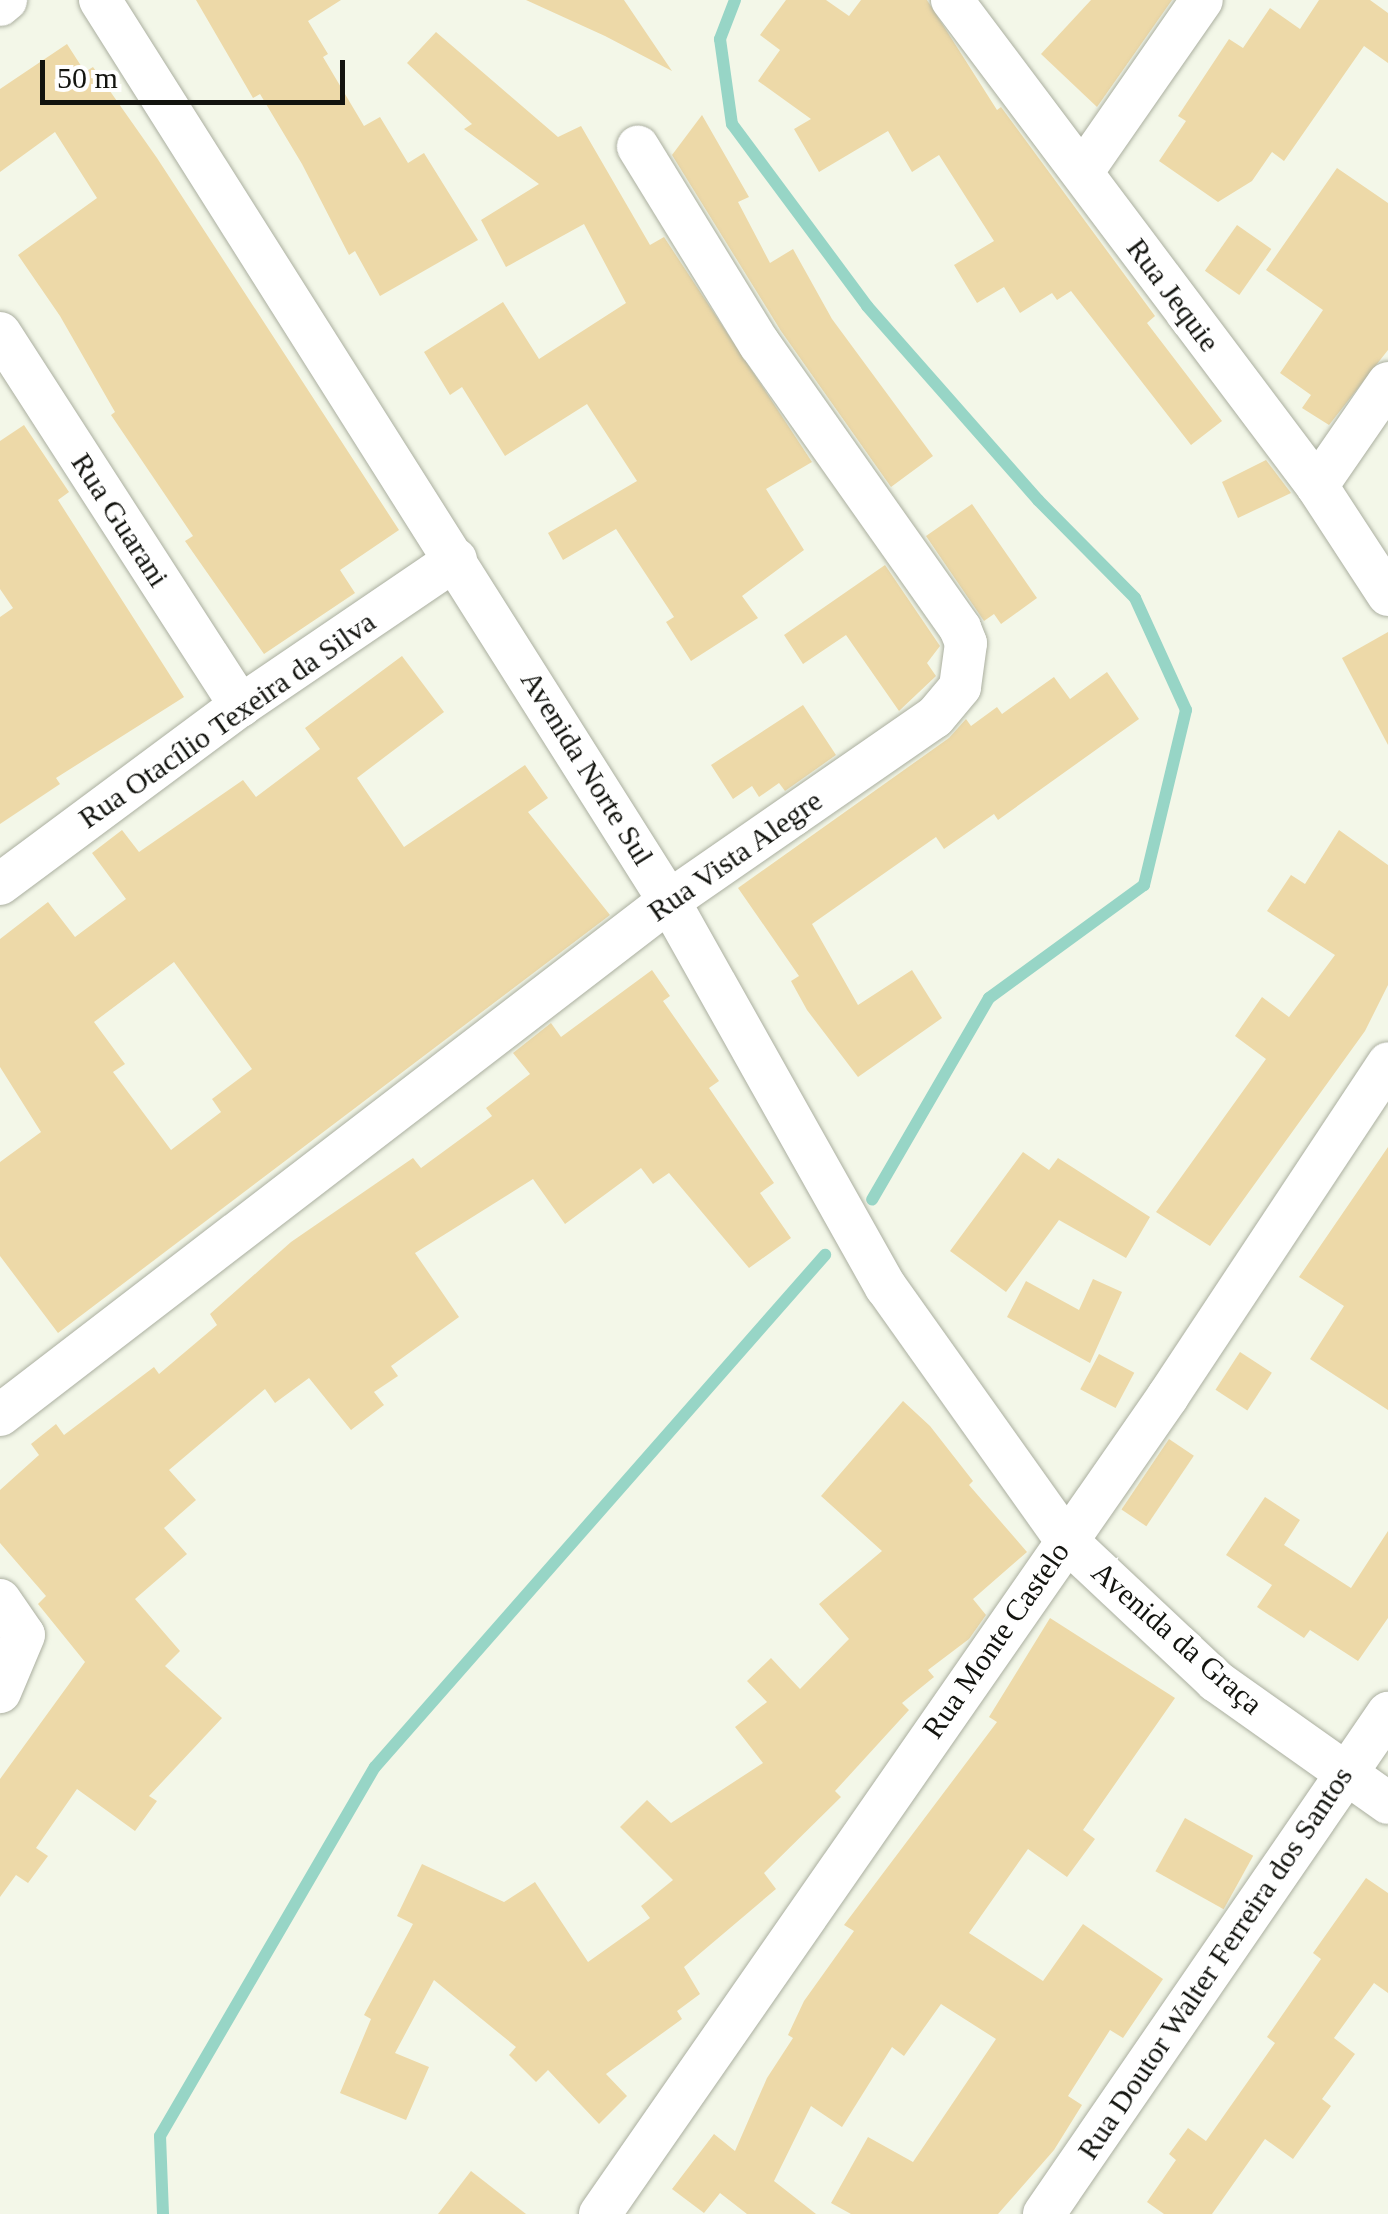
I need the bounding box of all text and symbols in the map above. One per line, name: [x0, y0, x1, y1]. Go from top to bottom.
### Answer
scale bar: [45, 40, 350, 102]
text: 50 m: [57, 61, 118, 94]
street label: Rua Jequie: [1119, 231, 1227, 359]
street label: Rua Guarani: [63, 446, 177, 594]
street label: Rua Otacílio Texeira da Silva: [72, 604, 382, 836]
street label: Avenida Norte Sul: [513, 664, 661, 872]
street label: Rua Vista Alegre: [640, 782, 830, 930]
street label: Rua Monte Castelo: [915, 1535, 1077, 1745]
street label: Avenida da Graça: [1084, 1554, 1270, 1722]
street label: Rua Doutor Walter Ferreira dos Santos: [1070, 1760, 1360, 2166]

